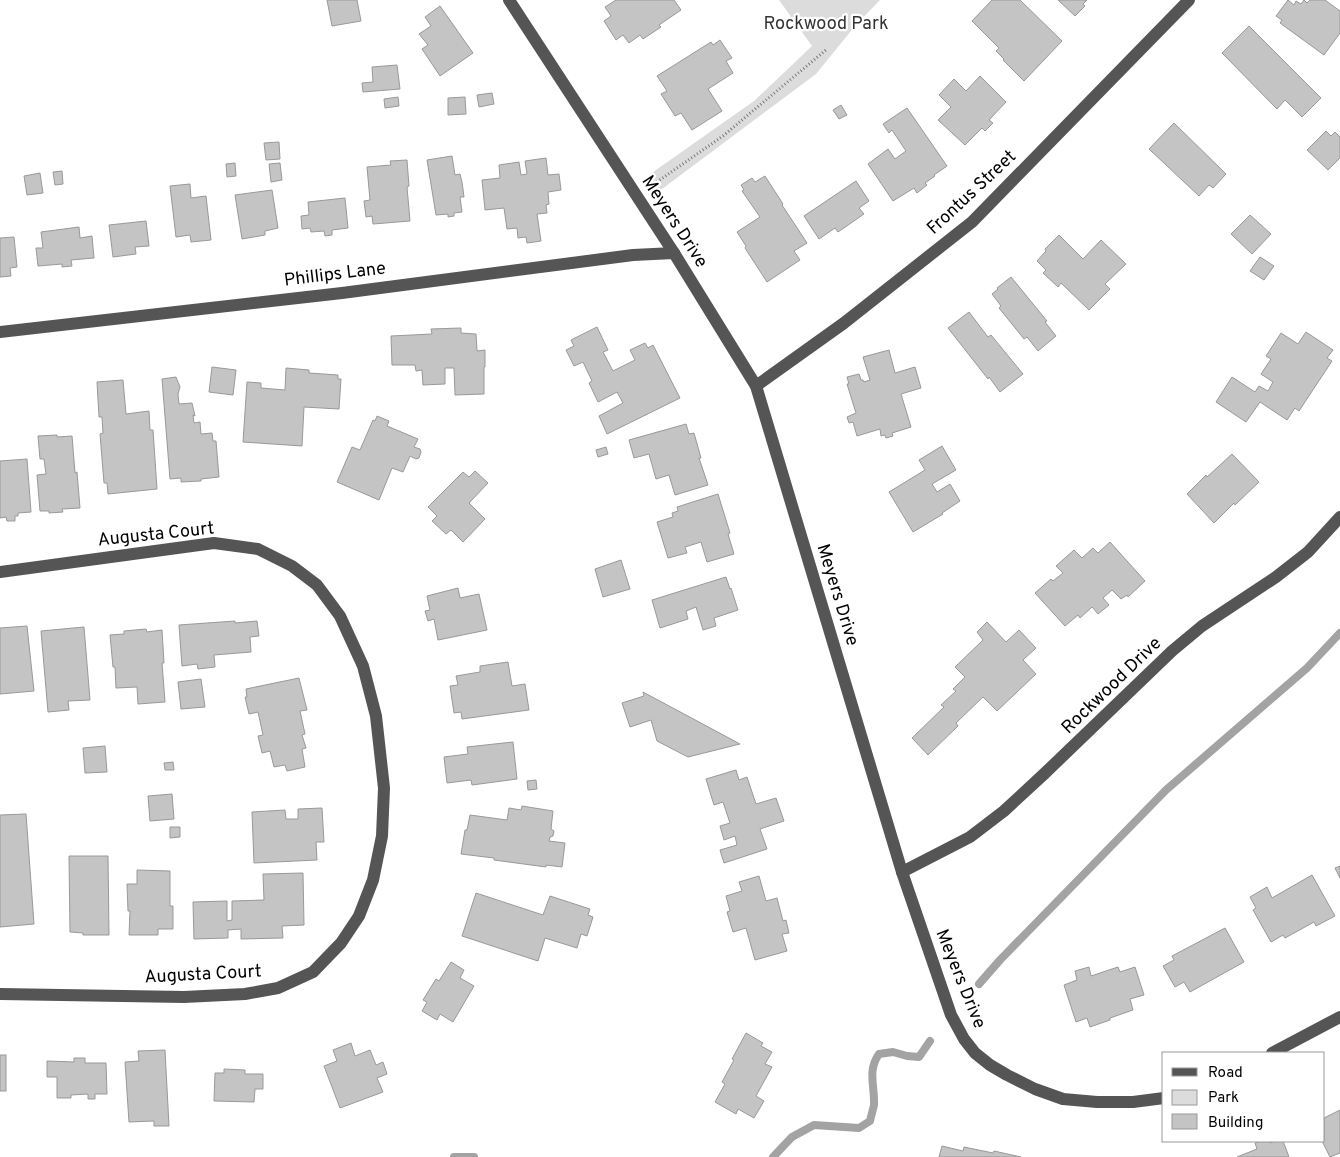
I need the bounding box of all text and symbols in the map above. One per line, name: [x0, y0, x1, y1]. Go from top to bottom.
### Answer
park label: Rockwood Park: [764, 13, 889, 36]
street label: Frontus Street: [923, 146, 1021, 240]
street label: Meyers Drive: [636, 172, 712, 272]
street label: Phillips Lane: [283, 257, 387, 293]
street label: Augusta Court: [97, 517, 215, 553]
street label: Meyers Drive: [811, 541, 863, 649]
street label: Rockwood Drive: [1057, 632, 1167, 740]
street label: Meyers Drive: [930, 926, 990, 1032]
street label: Augusta Court: [144, 960, 262, 990]
legend: [1162, 1052, 1325, 1142]
text: Road: [1208, 1064, 1243, 1083]
text: Park: [1208, 1089, 1239, 1108]
text: Building: [1208, 1114, 1263, 1133]

